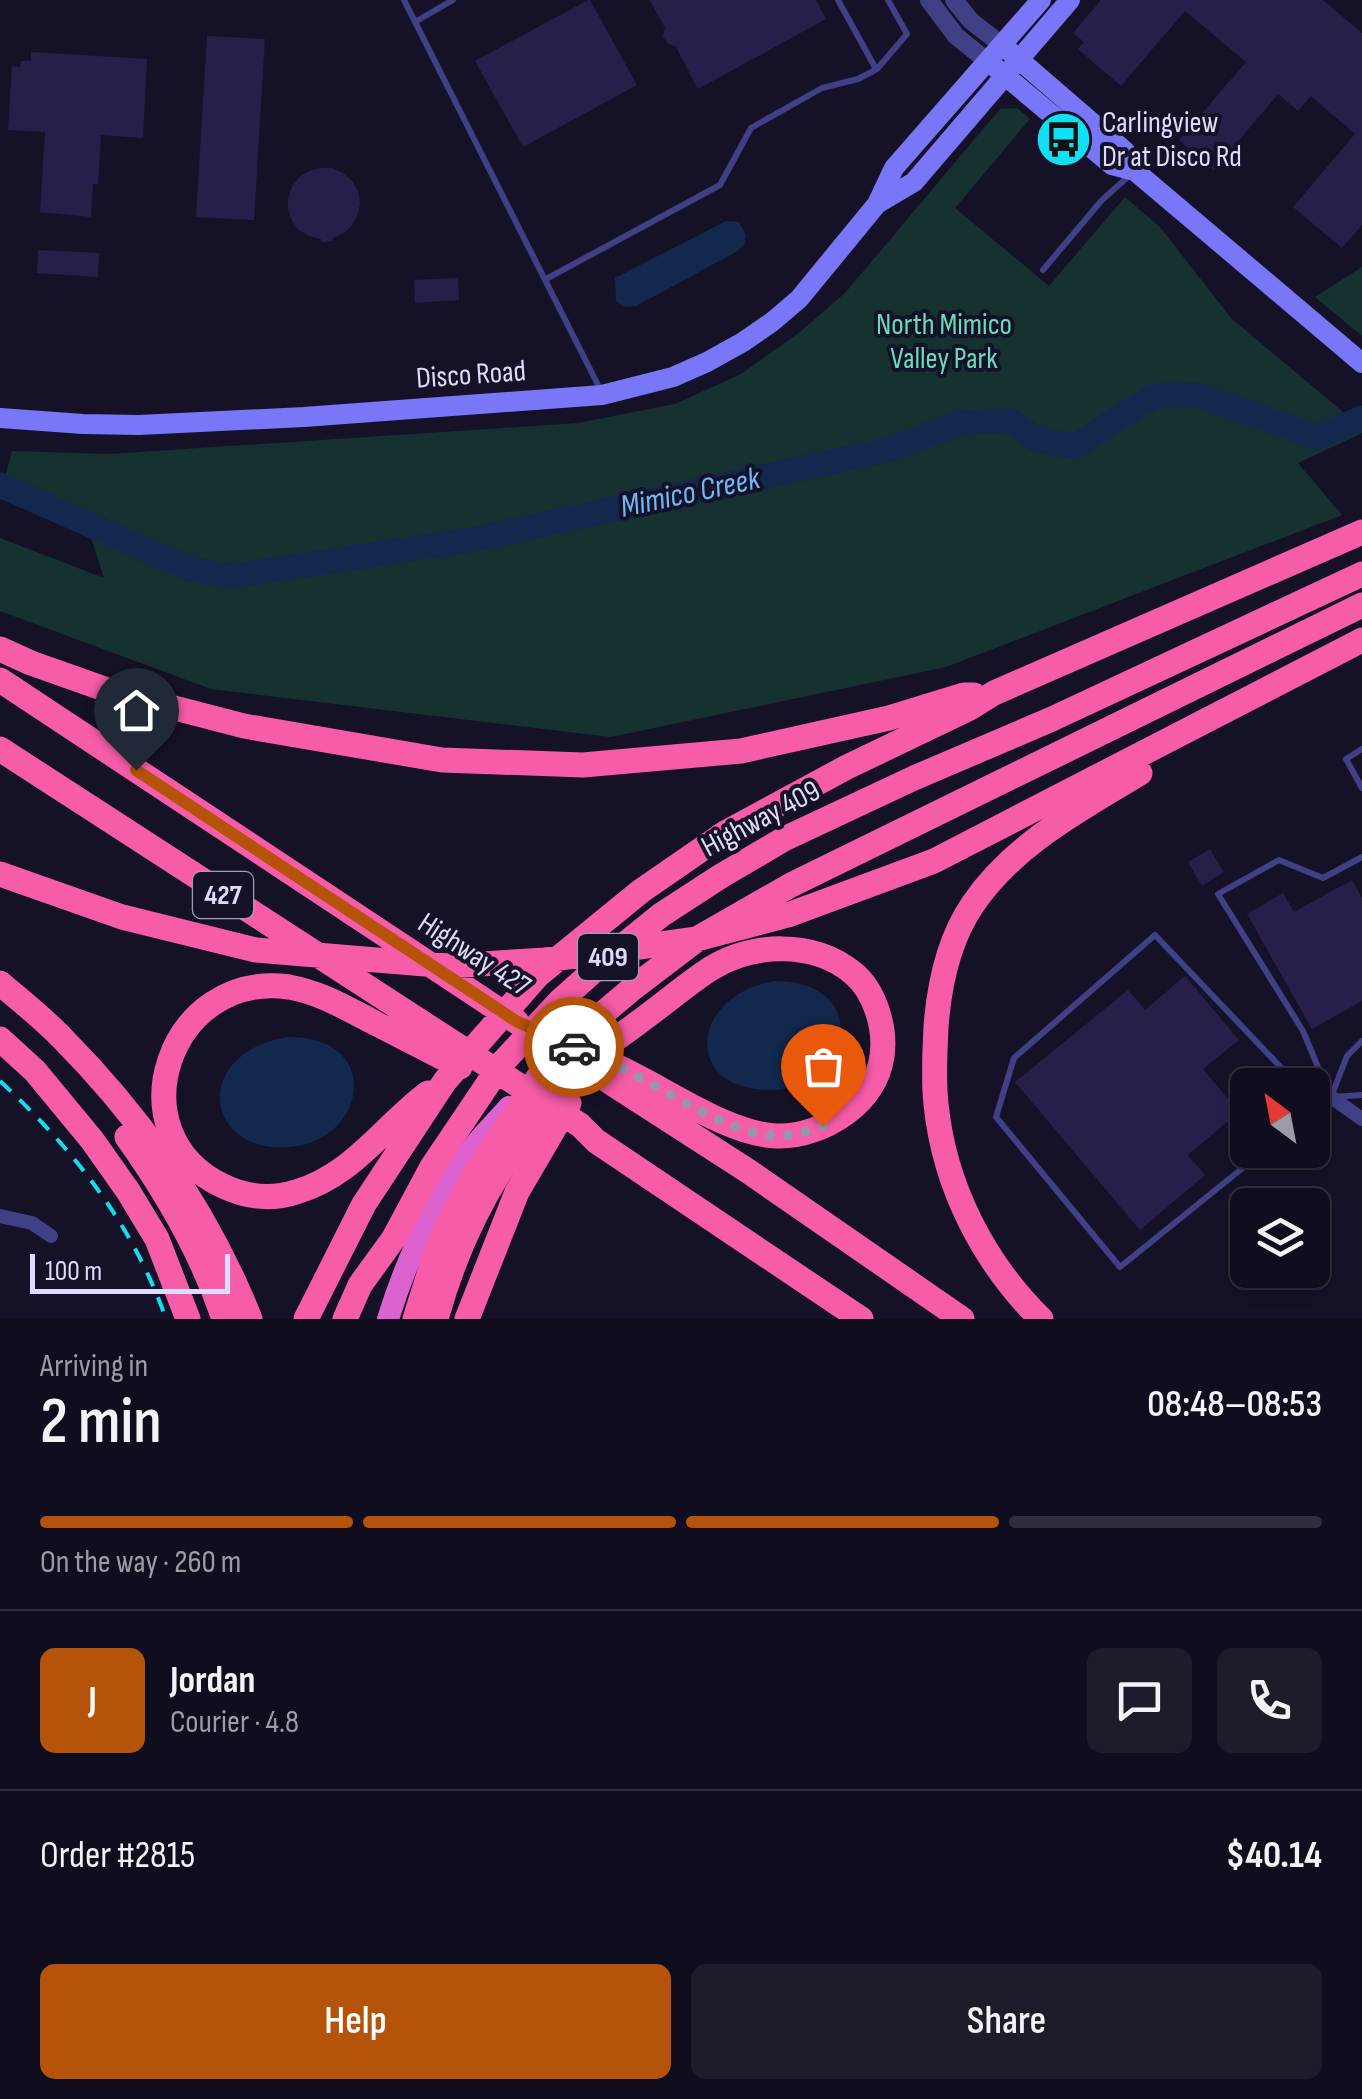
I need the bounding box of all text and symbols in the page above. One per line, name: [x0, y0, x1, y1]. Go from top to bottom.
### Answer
place label: Carlingview Dr at Disco Rd: [1102, 105, 1242, 175]
bus stop icon: Carlingview Dr at Disco Rd: [1033, 110, 1093, 170]
park label: North Mimico Valley Park: [876, 307, 1012, 377]
street label: Disco Road: [415, 353, 527, 397]
water label: Mimico Creek: [617, 459, 764, 527]
pin: [94, 668, 179, 771]
icon: home: [109, 683, 164, 738]
street label: Highway 409: [696, 773, 826, 865]
road number: 427: [193, 872, 253, 918]
street label: Highway 427: [411, 905, 537, 1005]
road number: 409: [578, 934, 638, 980]
courier: [524, 997, 624, 1097]
icon: car: [547, 1020, 602, 1075]
pin: [781, 1024, 866, 1127]
icon: bag: [796, 1039, 851, 1094]
north arrow: [1230, 1068, 1330, 1168]
map controls: [1230, 1068, 1330, 1288]
button: layers: [1230, 1188, 1330, 1288]
scale bar: [30, 1249, 230, 1294]
text: 100 m: [45, 1255, 102, 1288]
text: Arriving in: [40, 1347, 148, 1386]
text: 08:48–08:53: [1147, 1382, 1322, 1427]
text: 2 min: [40, 1384, 162, 1462]
text: On the way · 260 m: [40, 1543, 241, 1582]
button: chat: [1087, 1648, 1192, 1753]
button: phone: [1217, 1648, 1322, 1753]
text: Jordan: [170, 1658, 255, 1703]
text: J: [88, 1678, 97, 1723]
text: Courier · 4.8: [170, 1703, 299, 1742]
text: Order #2815: [40, 1833, 195, 1878]
text: $40.14: [1226, 1833, 1322, 1878]
button: Help: [40, 1964, 671, 2079]
button: Share: [691, 1964, 1322, 2079]

